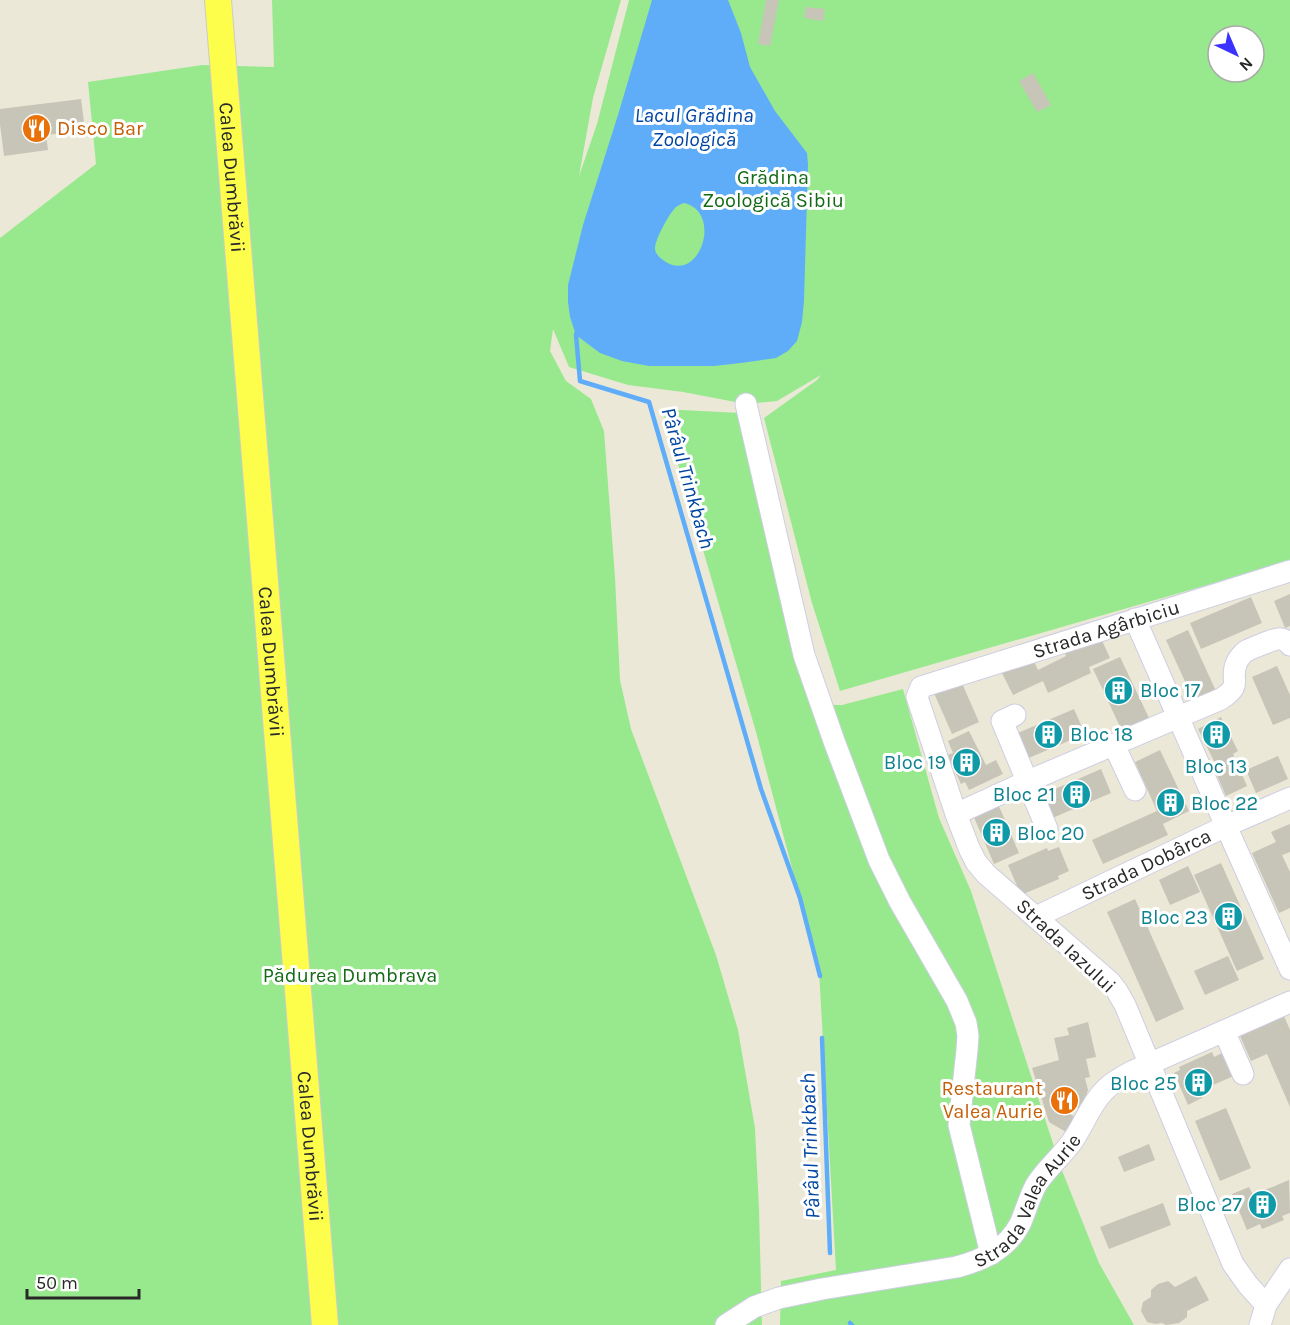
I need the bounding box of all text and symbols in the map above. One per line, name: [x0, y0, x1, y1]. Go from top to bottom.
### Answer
north arrow: [1206, 24, 1266, 84]
text: N: [1235, 54, 1257, 75]
street label: Calea Dumbrăvii: [215, 101, 250, 254]
water label: Lacul Grădina Zoologică: [634, 103, 754, 151]
restaurant icon: Disco Bar: [20, 112, 52, 144]
place label: Disco Bar: [57, 117, 144, 140]
park label: Grădina Zoologică Sibiu: [702, 166, 844, 212]
water label: Pârâul Trinkbach: [656, 405, 720, 551]
street label: Calea Dumbrăvii: [254, 586, 289, 738]
street label: Strada Agârbiciu: [1030, 595, 1182, 663]
building icon: Bloc 17: [1103, 674, 1135, 706]
place label: Bloc 17: [1140, 679, 1201, 702]
building icon: Bloc 18: [1033, 718, 1065, 750]
building icon: Bloc 13: [1200, 719, 1232, 751]
place label: Bloc 18: [1070, 723, 1133, 746]
building icon: Bloc 19: [951, 746, 983, 778]
place label: Bloc 19: [884, 751, 946, 774]
place label: Bloc 13: [1185, 755, 1247, 778]
building icon: Bloc 21: [1060, 778, 1092, 810]
place label: Bloc 21: [993, 783, 1055, 806]
building icon: Bloc 22: [1154, 787, 1186, 819]
place label: Bloc 22: [1191, 792, 1258, 815]
building icon: Bloc 20: [980, 817, 1012, 849]
place label: Bloc 20: [1017, 822, 1085, 845]
street label: Strada Dobârca: [1077, 823, 1215, 905]
street label: Strada Iazului: [1012, 894, 1120, 998]
building icon: Bloc 23: [1213, 901, 1245, 933]
place label: Bloc 23: [1141, 906, 1208, 929]
park label: Pădurea Dumbrava: [263, 964, 437, 987]
building icon: Bloc 25: [1182, 1067, 1214, 1099]
street label: Calea Dumbrăvii: [293, 1070, 328, 1222]
place label: Bloc 25: [1110, 1072, 1177, 1095]
water label: Pârâul Trinkbach: [795, 1073, 825, 1219]
place label: Restaurant Valea Aurie: [942, 1077, 1043, 1123]
restaurant icon: Restaurant Valea Aurie: [1048, 1084, 1080, 1116]
street label: Strada Valea Aurie: [970, 1129, 1086, 1272]
building icon: Bloc 27: [1247, 1188, 1279, 1220]
place label: Bloc 27: [1177, 1193, 1243, 1216]
scale bar: [27, 1262, 140, 1300]
text: 50 m: [36, 1272, 78, 1294]

